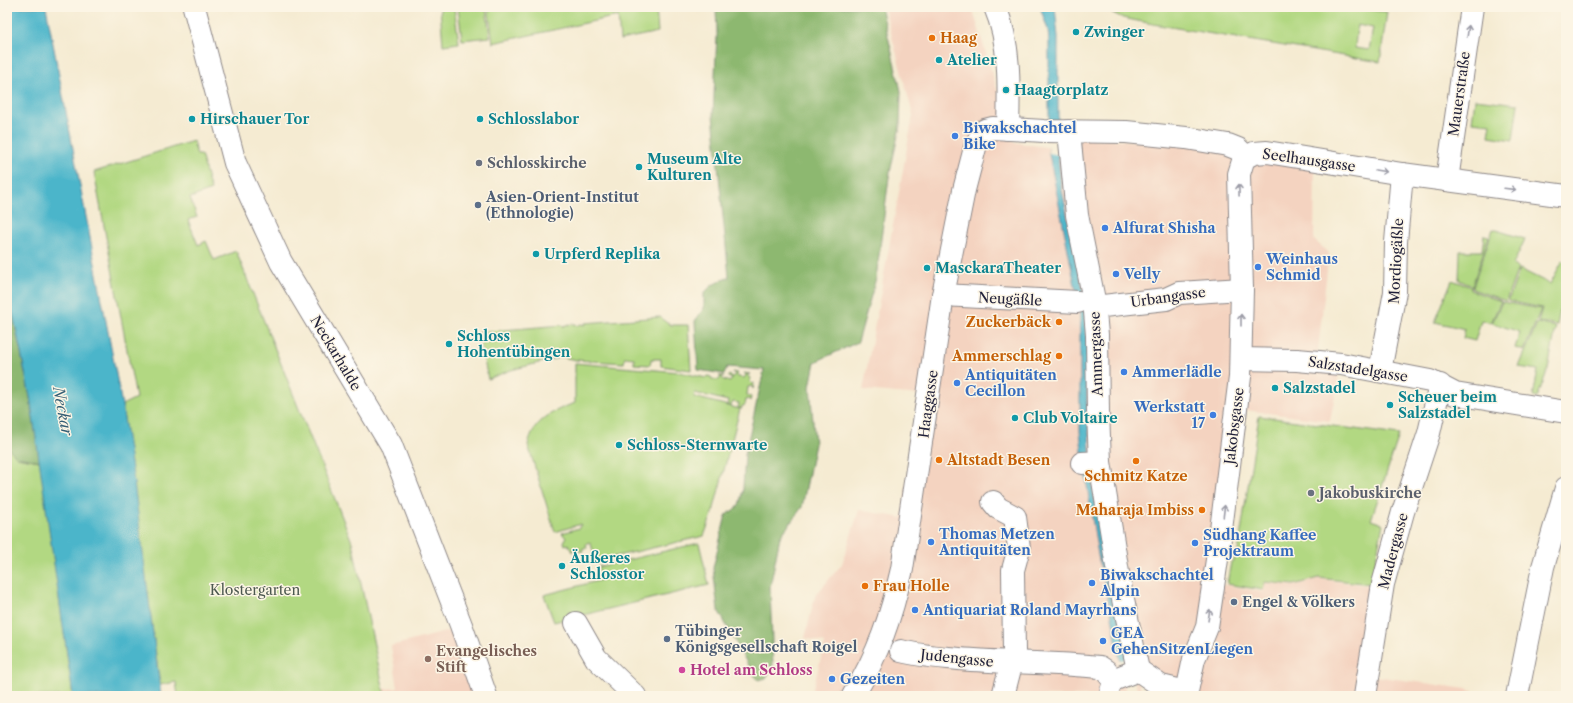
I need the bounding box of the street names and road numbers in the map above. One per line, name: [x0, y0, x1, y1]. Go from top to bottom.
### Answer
street label: Mauerstraße: [1444, 50, 1474, 138]
street label: Seelhausgasse: [1261, 145, 1357, 175]
street label: Mordiogäßle: [1385, 217, 1407, 304]
street label: Urbangasse: [1129, 283, 1207, 311]
street label: Neugäßle: [978, 288, 1043, 310]
street label: Ammergasse: [1086, 311, 1107, 398]
street label: Neckarhalde: [307, 312, 365, 394]
street label: Salzstadelgasse: [1307, 352, 1409, 386]
street label: Haaggasse: [914, 369, 942, 439]
street label: Jakobsgasse: [1220, 386, 1248, 468]
street label: Madergasse: [1374, 511, 1412, 591]
street label: Judengasse: [918, 645, 995, 671]

